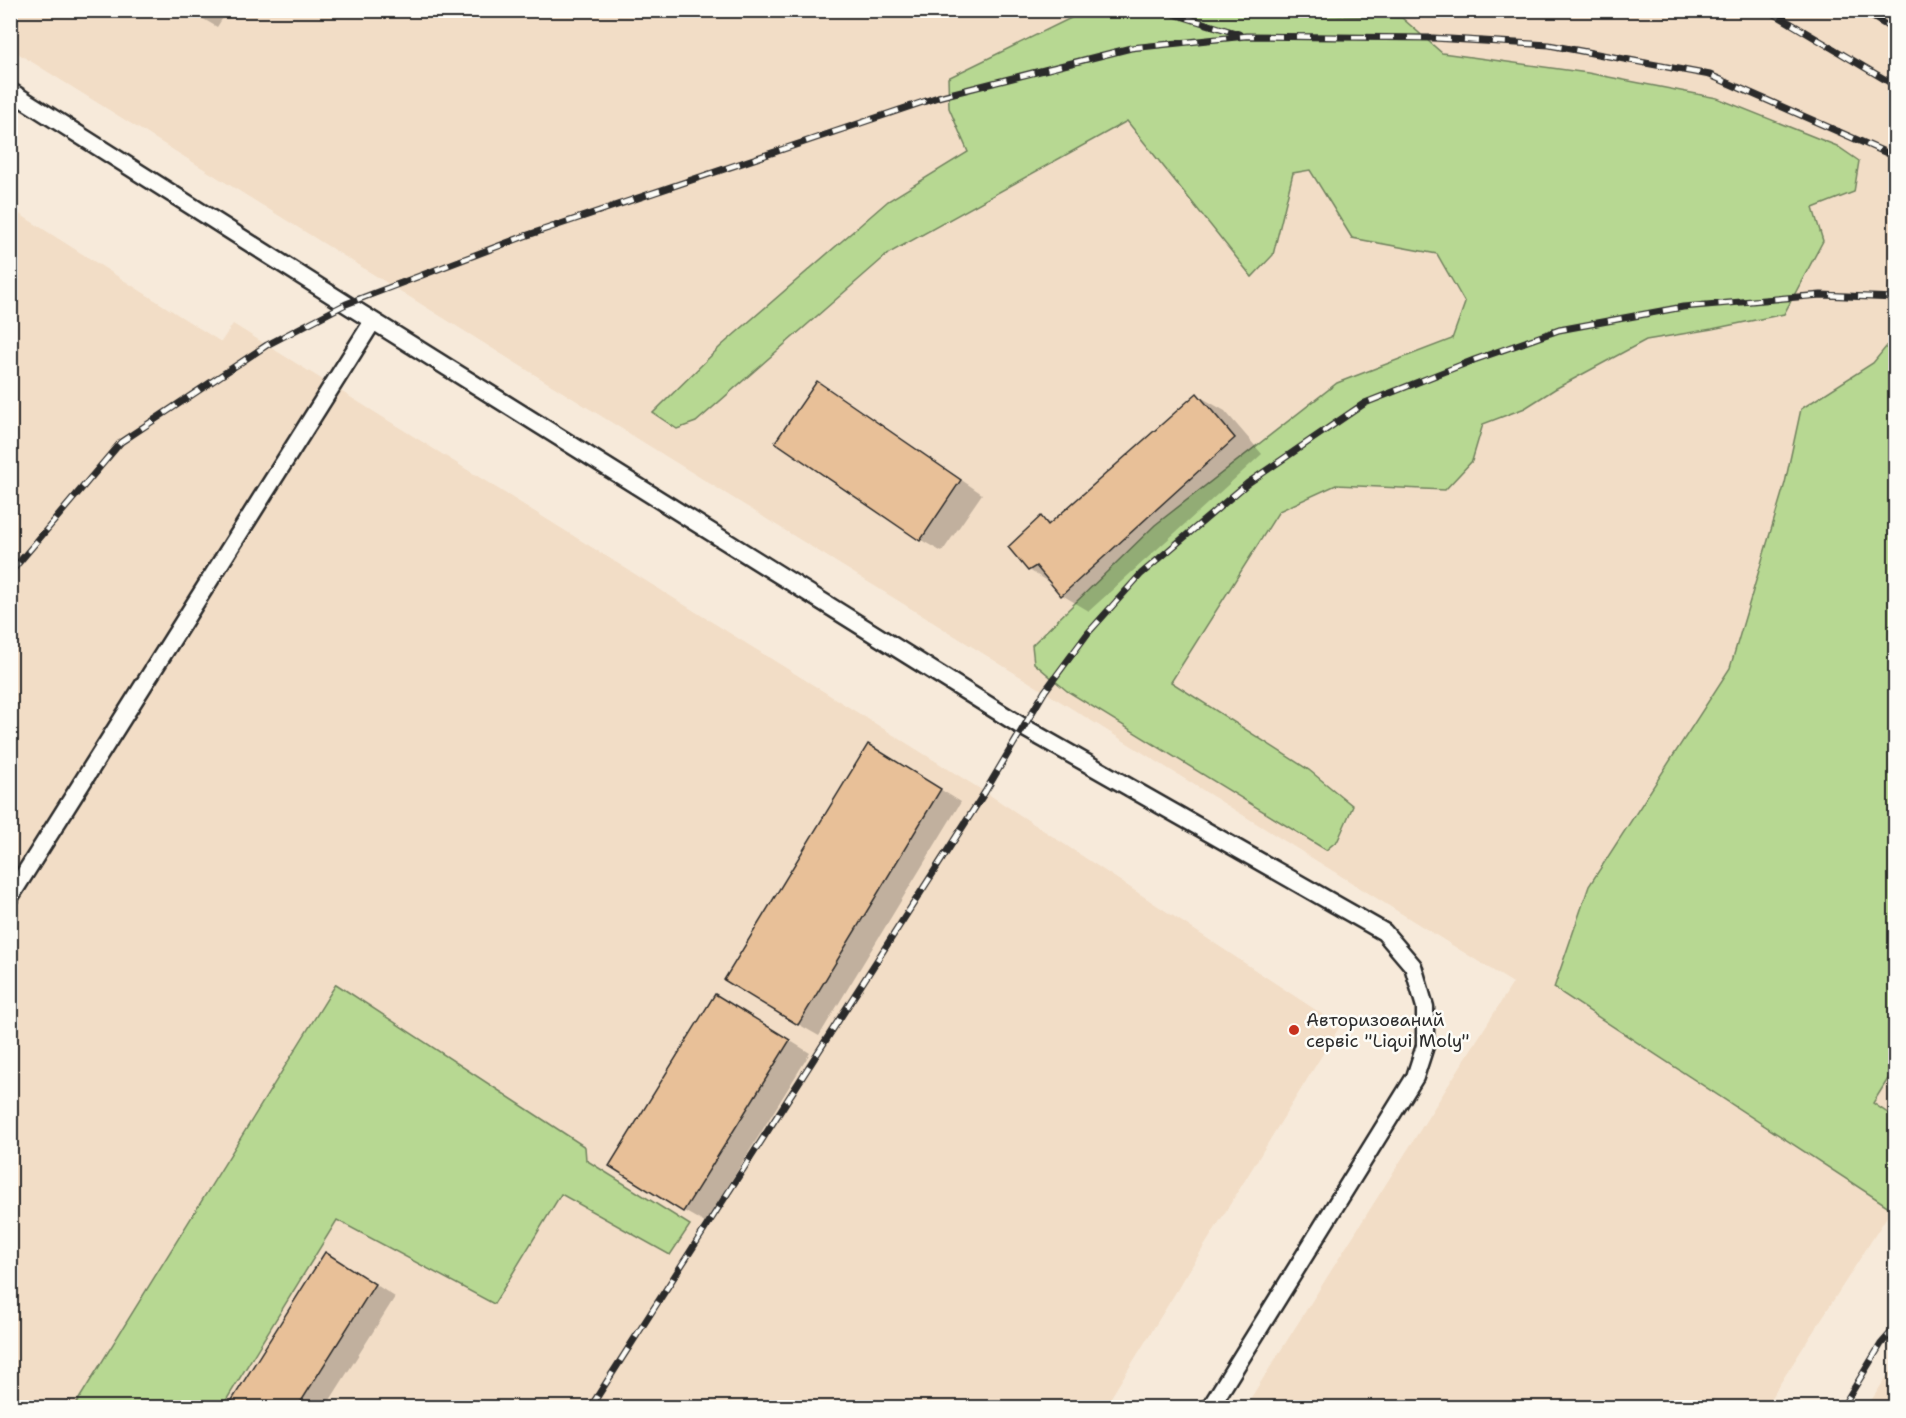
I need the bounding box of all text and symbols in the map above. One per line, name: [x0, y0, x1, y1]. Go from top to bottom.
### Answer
place label: Авторизований сервіс "Liqui Moly": [1306, 1008, 1469, 1053]
marker: Авторизований сервіс "Liqui Moly": [1287, 1023, 1301, 1037]

